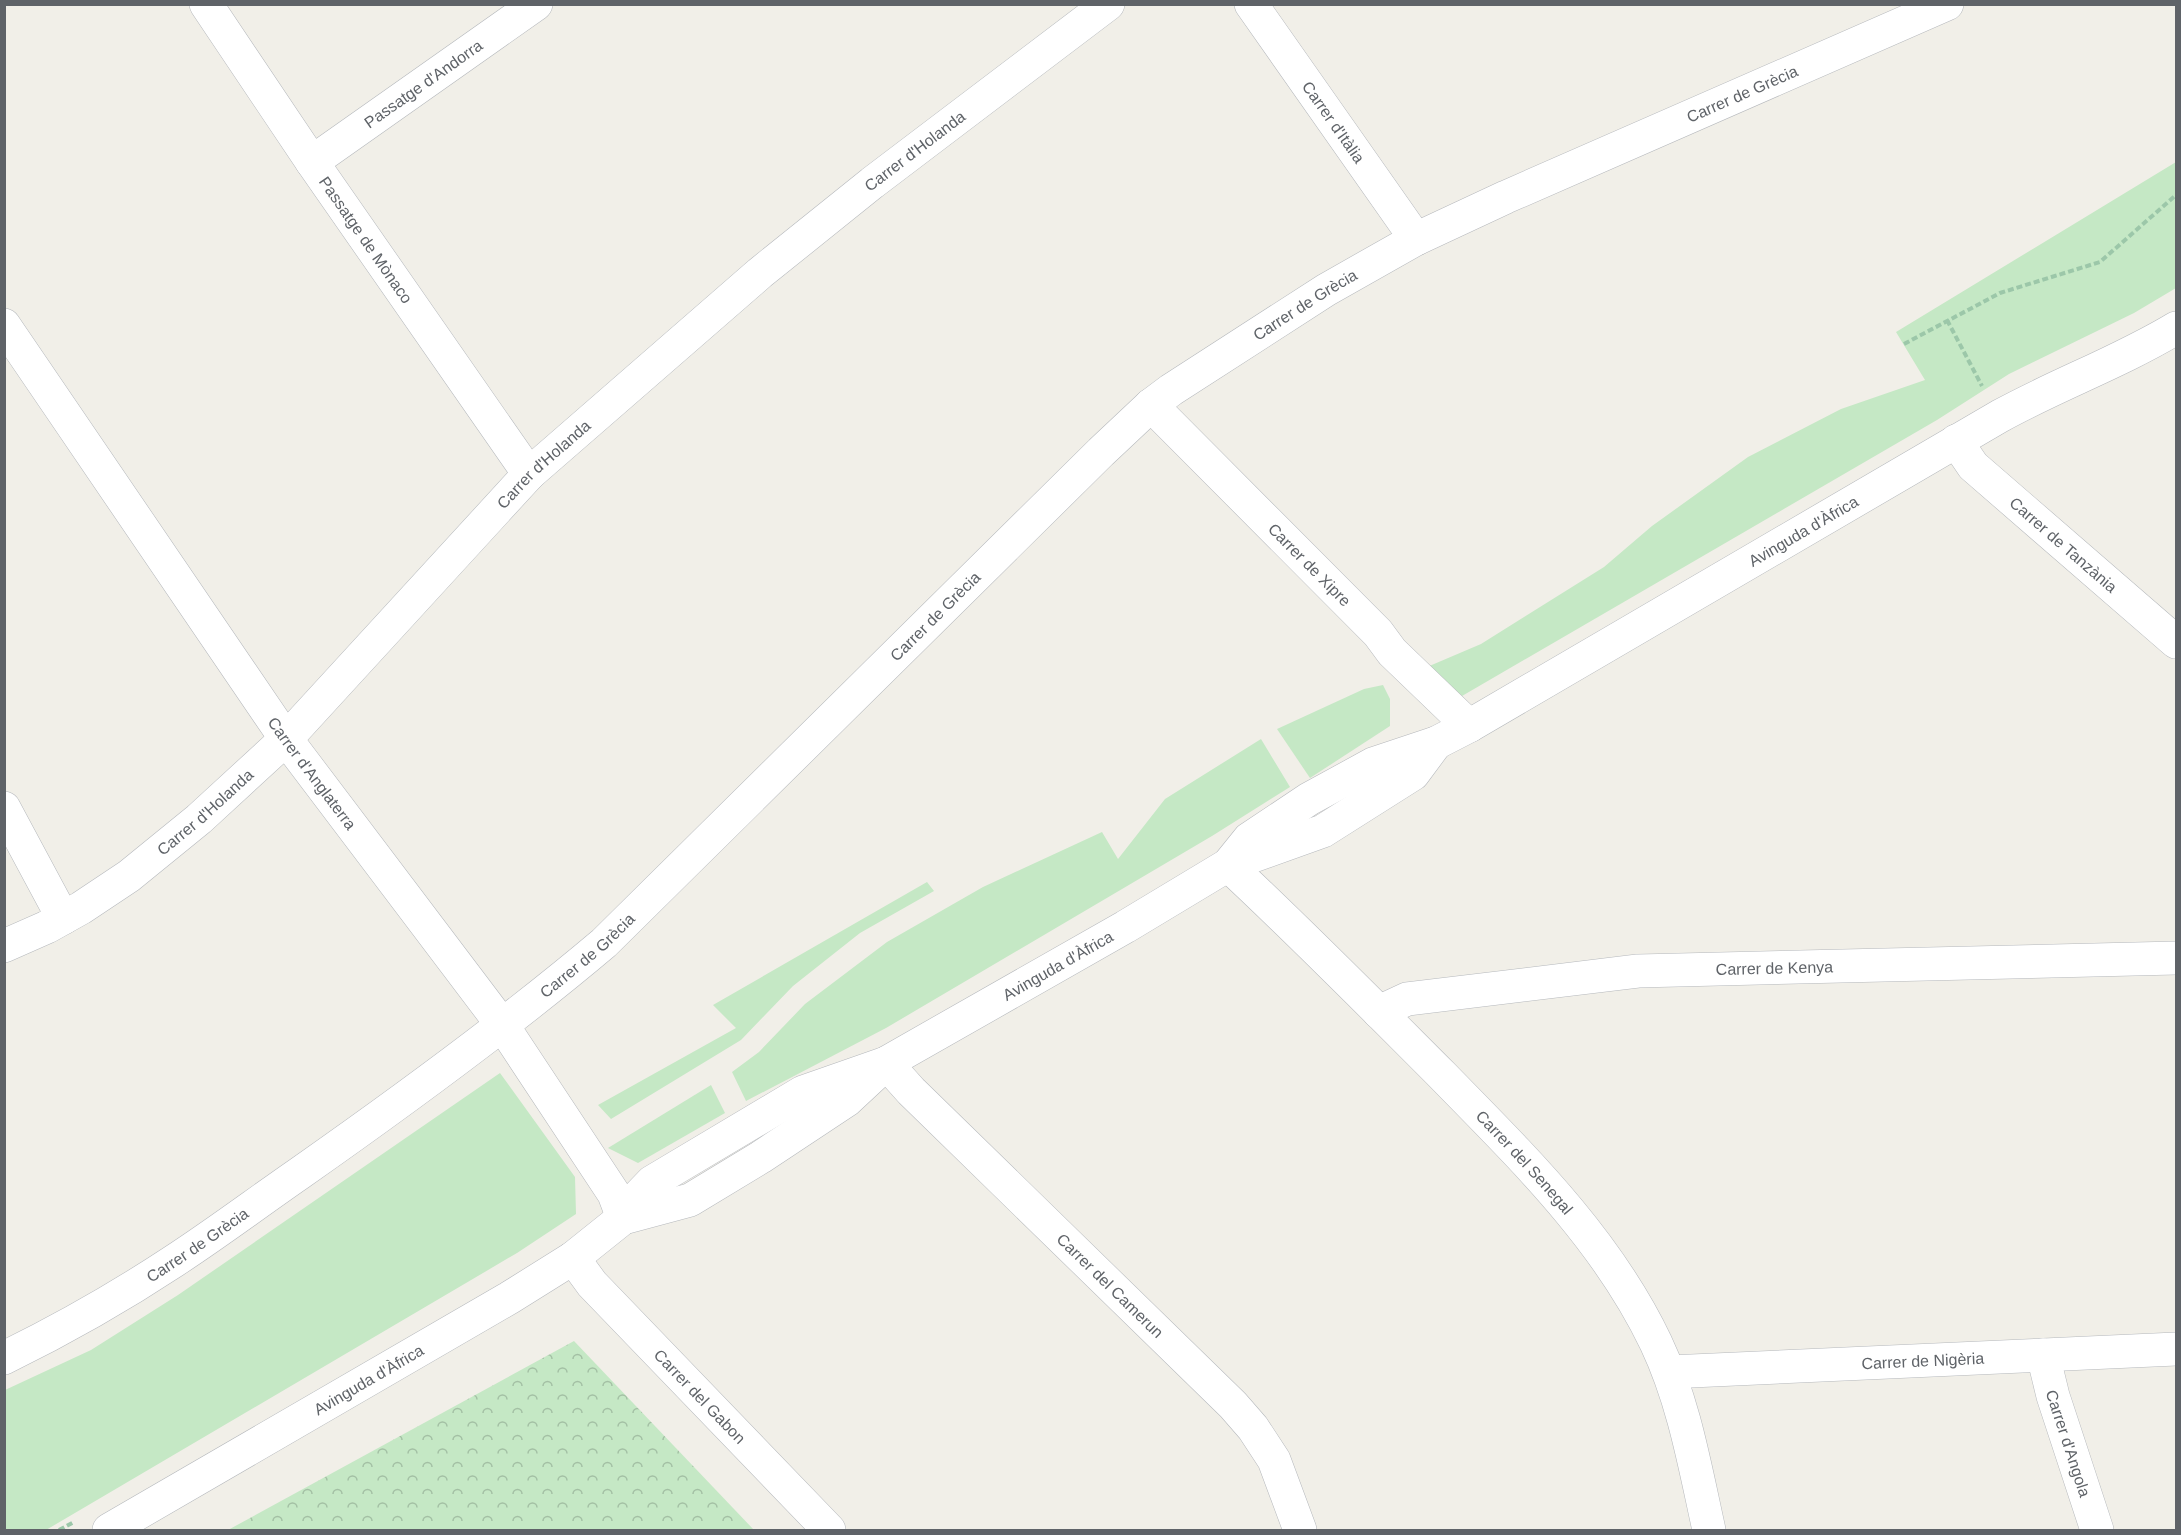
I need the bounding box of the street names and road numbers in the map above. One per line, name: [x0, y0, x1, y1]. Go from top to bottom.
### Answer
street label: Passatge d'Andorra: [361, 36, 485, 131]
street label: Carrer de Grècia: [1684, 62, 1800, 125]
street label: Carrer d'Itàlia: [1299, 78, 1368, 166]
street label: Carrer d'Holanda: [861, 107, 968, 194]
street label: Passatge de Mònaco: [316, 173, 416, 306]
street label: Carrer de Grècia: [1250, 266, 1360, 343]
street label: Carrer d'Holanda: [493, 416, 594, 512]
street label: Avinguda d'Àfrica: [1745, 492, 1861, 569]
street label: Carrer de Tanzània: [2007, 494, 2120, 595]
street label: Carrer de Xipre: [1265, 520, 1354, 609]
street label: Carrer de Grècia: [887, 568, 983, 664]
street label: Carrer d'Anglaterra: [265, 714, 360, 833]
street label: Carrer d'Holanda: [154, 765, 256, 858]
street label: Carrer de Grècia: [536, 910, 638, 1001]
street label: Avinguda d'Àfrica: [1000, 927, 1116, 1003]
street label: Carrer de Kenya: [1715, 958, 1833, 978]
street label: Carrer del Senegal: [1473, 1107, 1576, 1217]
street label: Carrer de Grècia: [143, 1204, 251, 1285]
street label: Carrer del Camerun: [1054, 1230, 1167, 1341]
street label: Avinguda d'Àfrica: [311, 1341, 426, 1418]
street label: Carrer del Gabon: [651, 1346, 749, 1447]
street label: Carrer de Nigèria: [1861, 1349, 1985, 1372]
street label: Carrer d'Angola: [2043, 1388, 2094, 1499]

